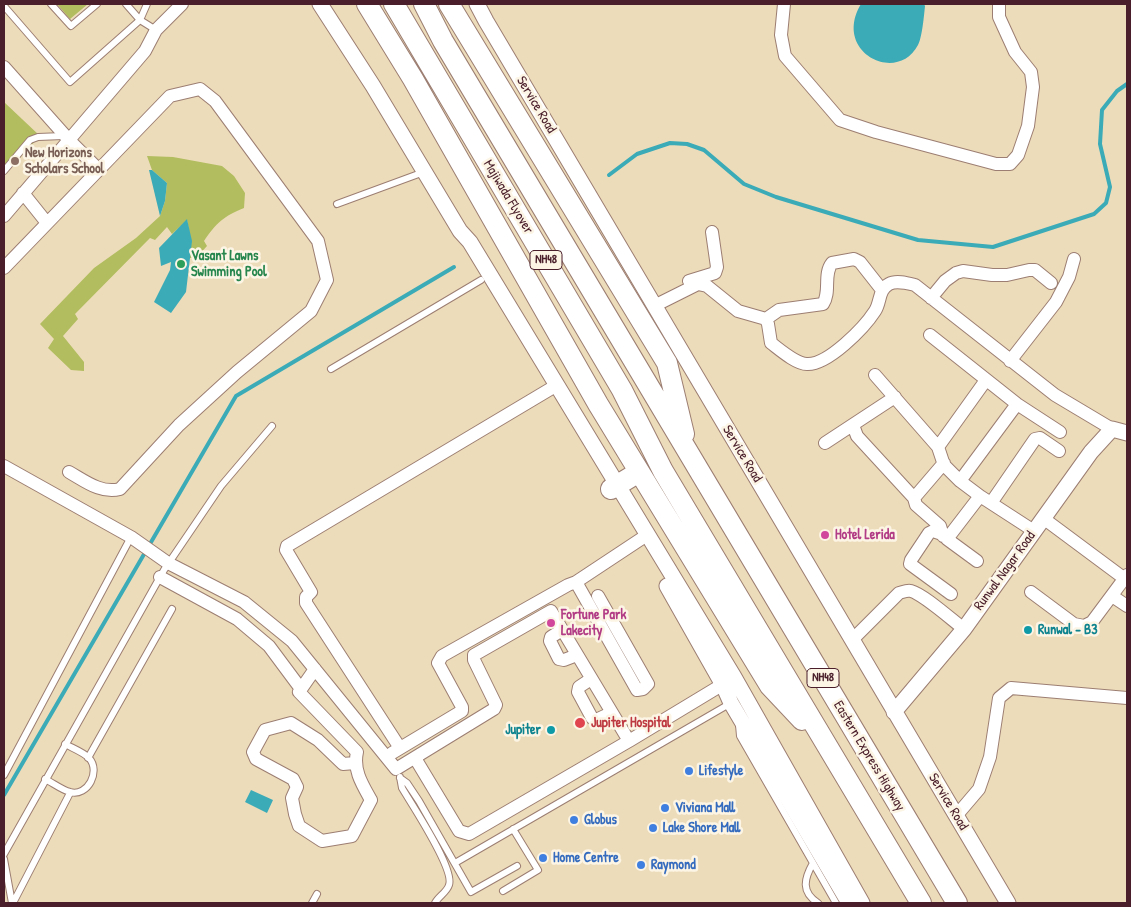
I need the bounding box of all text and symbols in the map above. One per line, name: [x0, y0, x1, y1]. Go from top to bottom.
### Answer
street label: Service Road: [513, 74, 559, 136]
place label: New Horizons Scholars School: [25, 145, 104, 178]
marker: New Horizons Scholars School: [9, 155, 21, 167]
street label: Majiwada Flyover: [479, 157, 537, 237]
place label: Vasant Lawns Swimming Pool: [191, 248, 267, 280]
road number: NH48: [530, 250, 562, 270]
marker: Vasant Lawns Swimming Pool: [175, 258, 187, 270]
street label: Service Road: [719, 423, 765, 485]
place label: Hotel Lerida: [835, 527, 895, 543]
street label: Runwal Nagar Road: [971, 528, 1039, 614]
marker: Hotel Lerida: [819, 529, 831, 541]
place label: Fortune Park Lakecity: [561, 607, 626, 640]
marker: Fortune Park Lakecity: [545, 617, 557, 629]
place label: Runwal - B3: [1038, 622, 1097, 638]
marker: Runwal - B3: [1022, 624, 1034, 636]
road number: NH48: [807, 668, 839, 688]
street label: Eastern Express Highway: [829, 698, 909, 814]
place label: Jupiter Hospital: [591, 715, 671, 731]
marker: Jupiter Hospital: [573, 716, 587, 730]
place label: Jupiter: [505, 722, 541, 738]
marker: Jupiter: [545, 724, 557, 736]
place label: Lifestyle: [699, 763, 743, 779]
marker: Lifestyle: [683, 765, 695, 777]
street label: Service Road: [925, 771, 971, 833]
place label: Viviana Mall: [675, 800, 735, 816]
marker: Viviana Mall: [659, 802, 671, 814]
place label: Globus: [584, 812, 617, 828]
marker: Globus: [568, 814, 580, 826]
place label: Lake Shore Mall: [663, 820, 740, 836]
marker: Lake Shore Mall: [647, 822, 659, 834]
place label: Home Centre: [553, 850, 619, 866]
marker: Home Centre: [537, 852, 549, 864]
place label: Raymond: [651, 857, 696, 873]
marker: Raymond: [635, 859, 647, 871]

